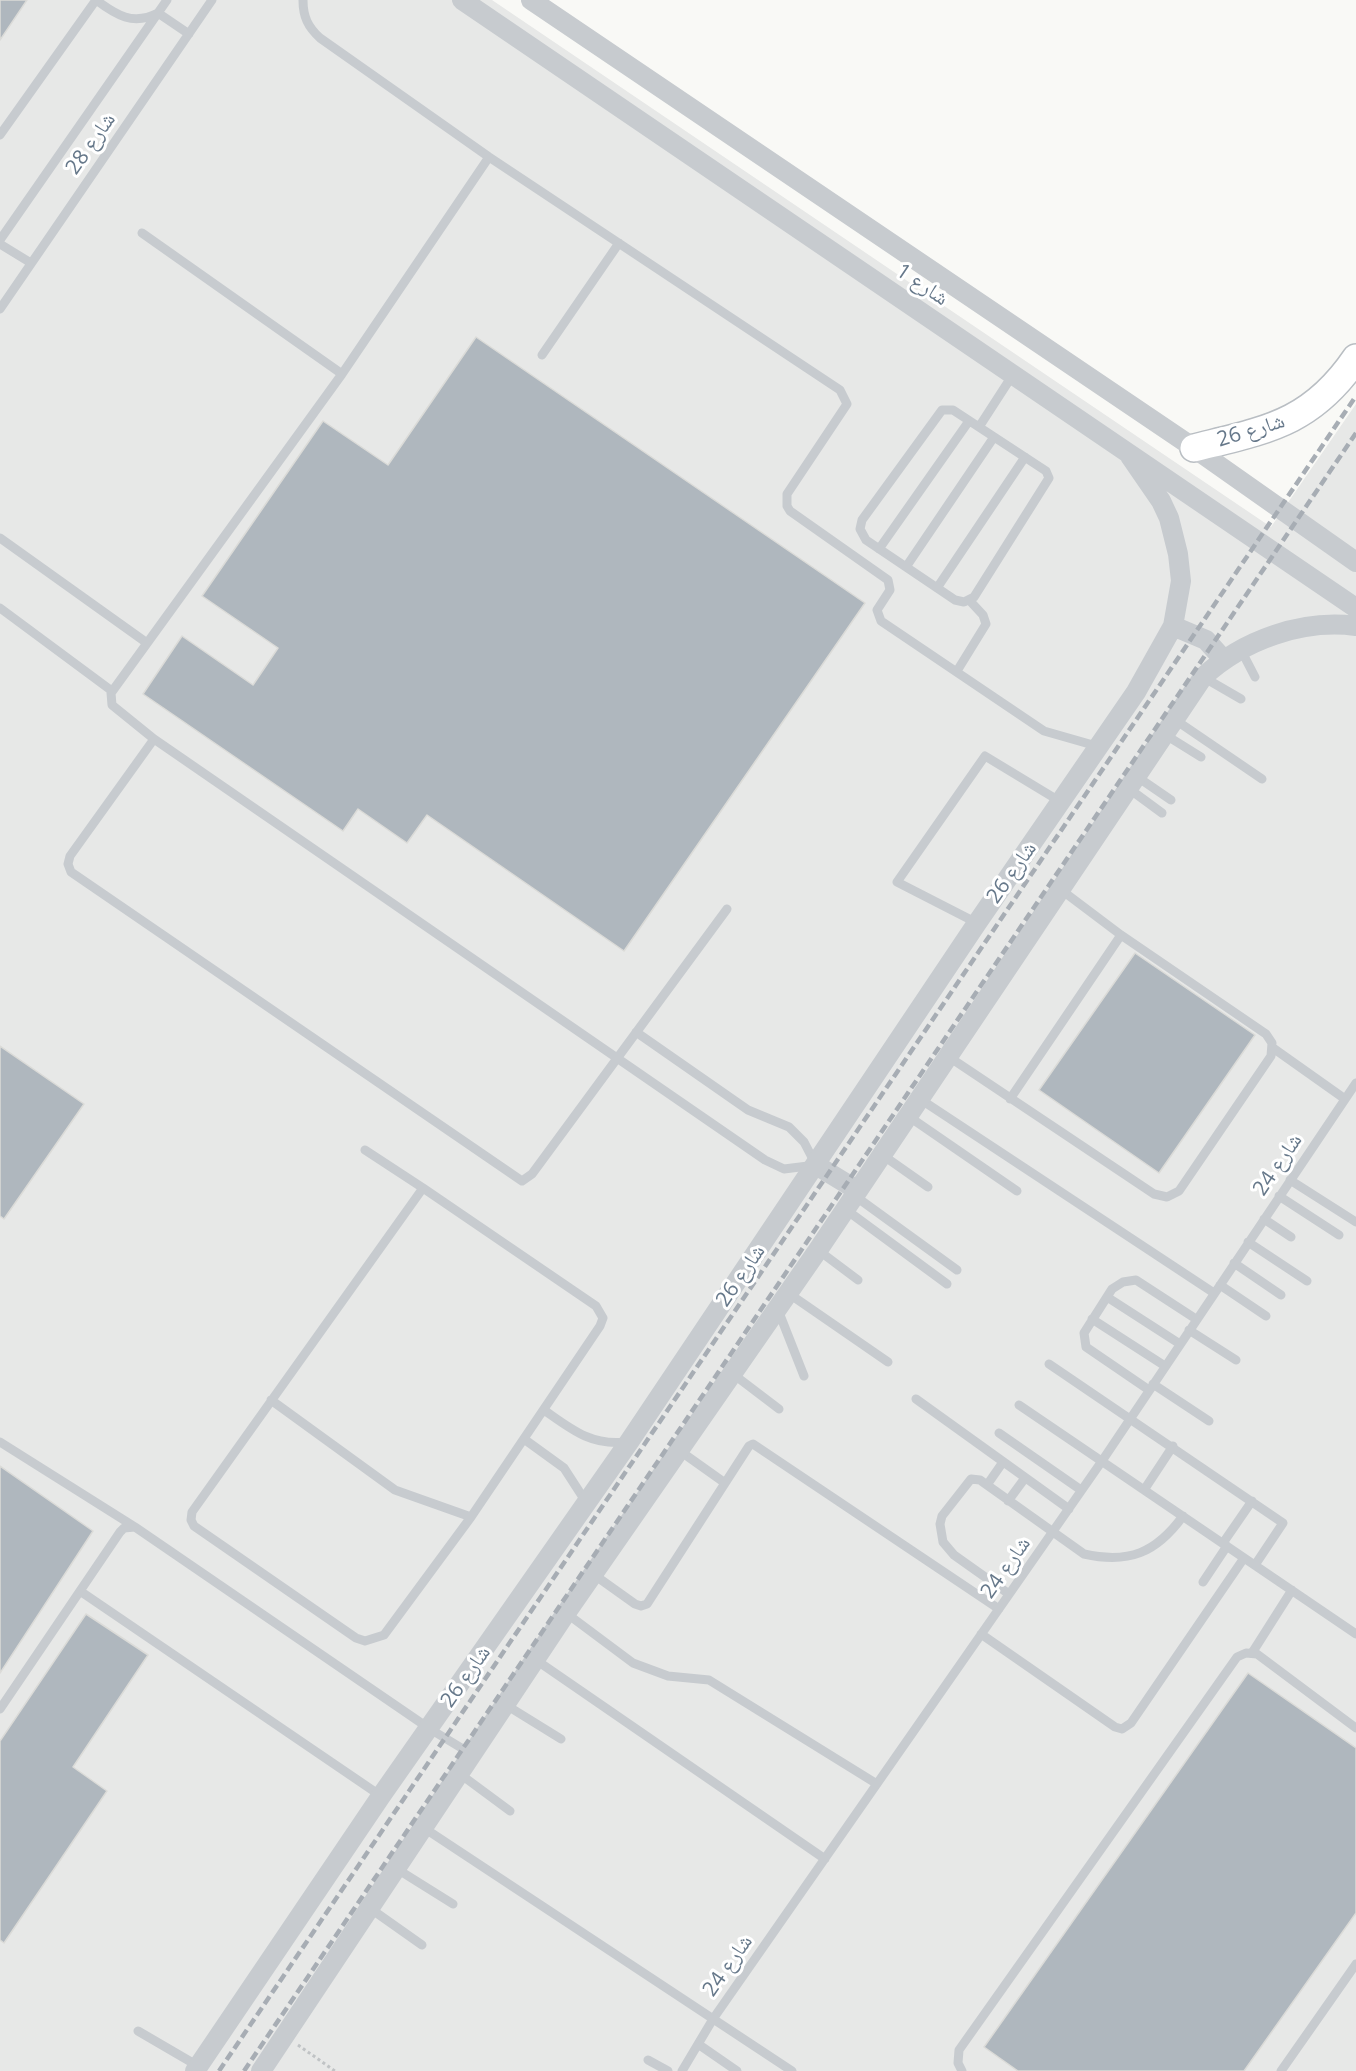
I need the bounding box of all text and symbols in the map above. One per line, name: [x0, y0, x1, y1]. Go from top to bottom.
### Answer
street label: شارع 28: [61, 108, 121, 180]
street label: شارع 1: [891, 259, 953, 311]
street label: شارع 26: [1214, 409, 1288, 453]
street label: شارع 26: [982, 837, 1042, 909]
street label: شارع 24: [1248, 1129, 1308, 1201]
street label: شارع 26: [711, 1240, 771, 1312]
street label: شارع 24: [976, 1532, 1036, 1604]
street label: شارع 26: [436, 1641, 496, 1713]
street label: شارع 24: [698, 1930, 758, 2002]

